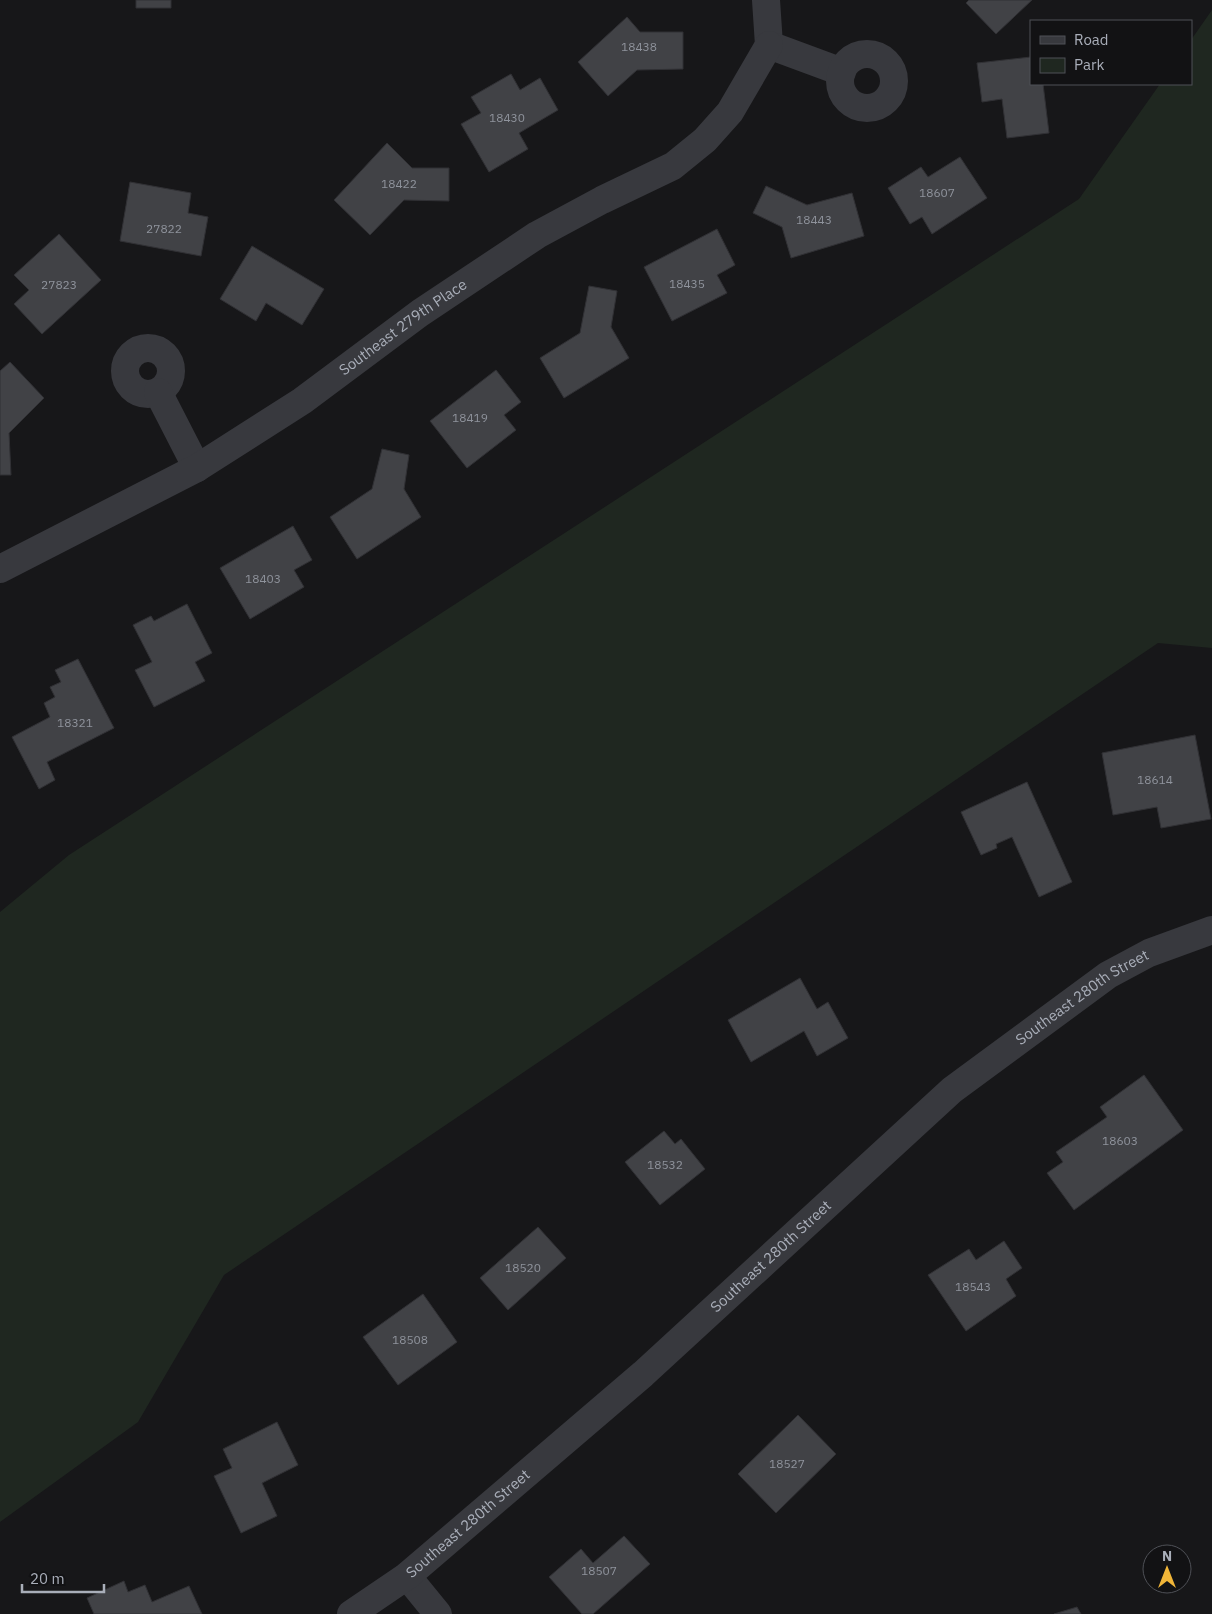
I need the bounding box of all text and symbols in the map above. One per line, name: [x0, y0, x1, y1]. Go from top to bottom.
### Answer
legend: [1030, 20, 1192, 85]
text: Road: [1074, 30, 1109, 49]
house number: 18438: [621, 39, 657, 54]
text: Park: [1074, 55, 1104, 74]
house number: 18430: [489, 110, 525, 125]
house number: 18422: [381, 176, 417, 191]
house number: 18607: [919, 185, 955, 200]
house number: 18443: [796, 212, 832, 227]
house number: 27822: [146, 221, 182, 236]
street label: Southeast 279th Place: [335, 275, 470, 379]
house number: 18435: [669, 276, 705, 291]
house number: 27823: [41, 277, 77, 292]
house number: 18419: [452, 410, 488, 425]
house number: 18403: [245, 571, 281, 586]
house number: 18321: [57, 715, 93, 730]
house number: 18614: [1137, 772, 1173, 787]
street label: Southeast 280th Street: [1012, 945, 1152, 1049]
house number: 18603: [1102, 1133, 1138, 1148]
house number: 18532: [647, 1157, 683, 1172]
street label: Southeast 280th Street: [706, 1196, 835, 1316]
house number: 18520: [505, 1260, 541, 1275]
house number: 18543: [955, 1279, 991, 1294]
house number: 18508: [392, 1332, 428, 1347]
house number: 18527: [769, 1456, 805, 1471]
street label: Southeast 280th Street: [402, 1465, 534, 1582]
north arrow: [1142, 1544, 1192, 1594]
text: N: [1162, 1547, 1172, 1565]
scale bar: [22, 1562, 105, 1594]
house number: 18507: [581, 1563, 617, 1578]
text: 20 m: [30, 1569, 65, 1588]

